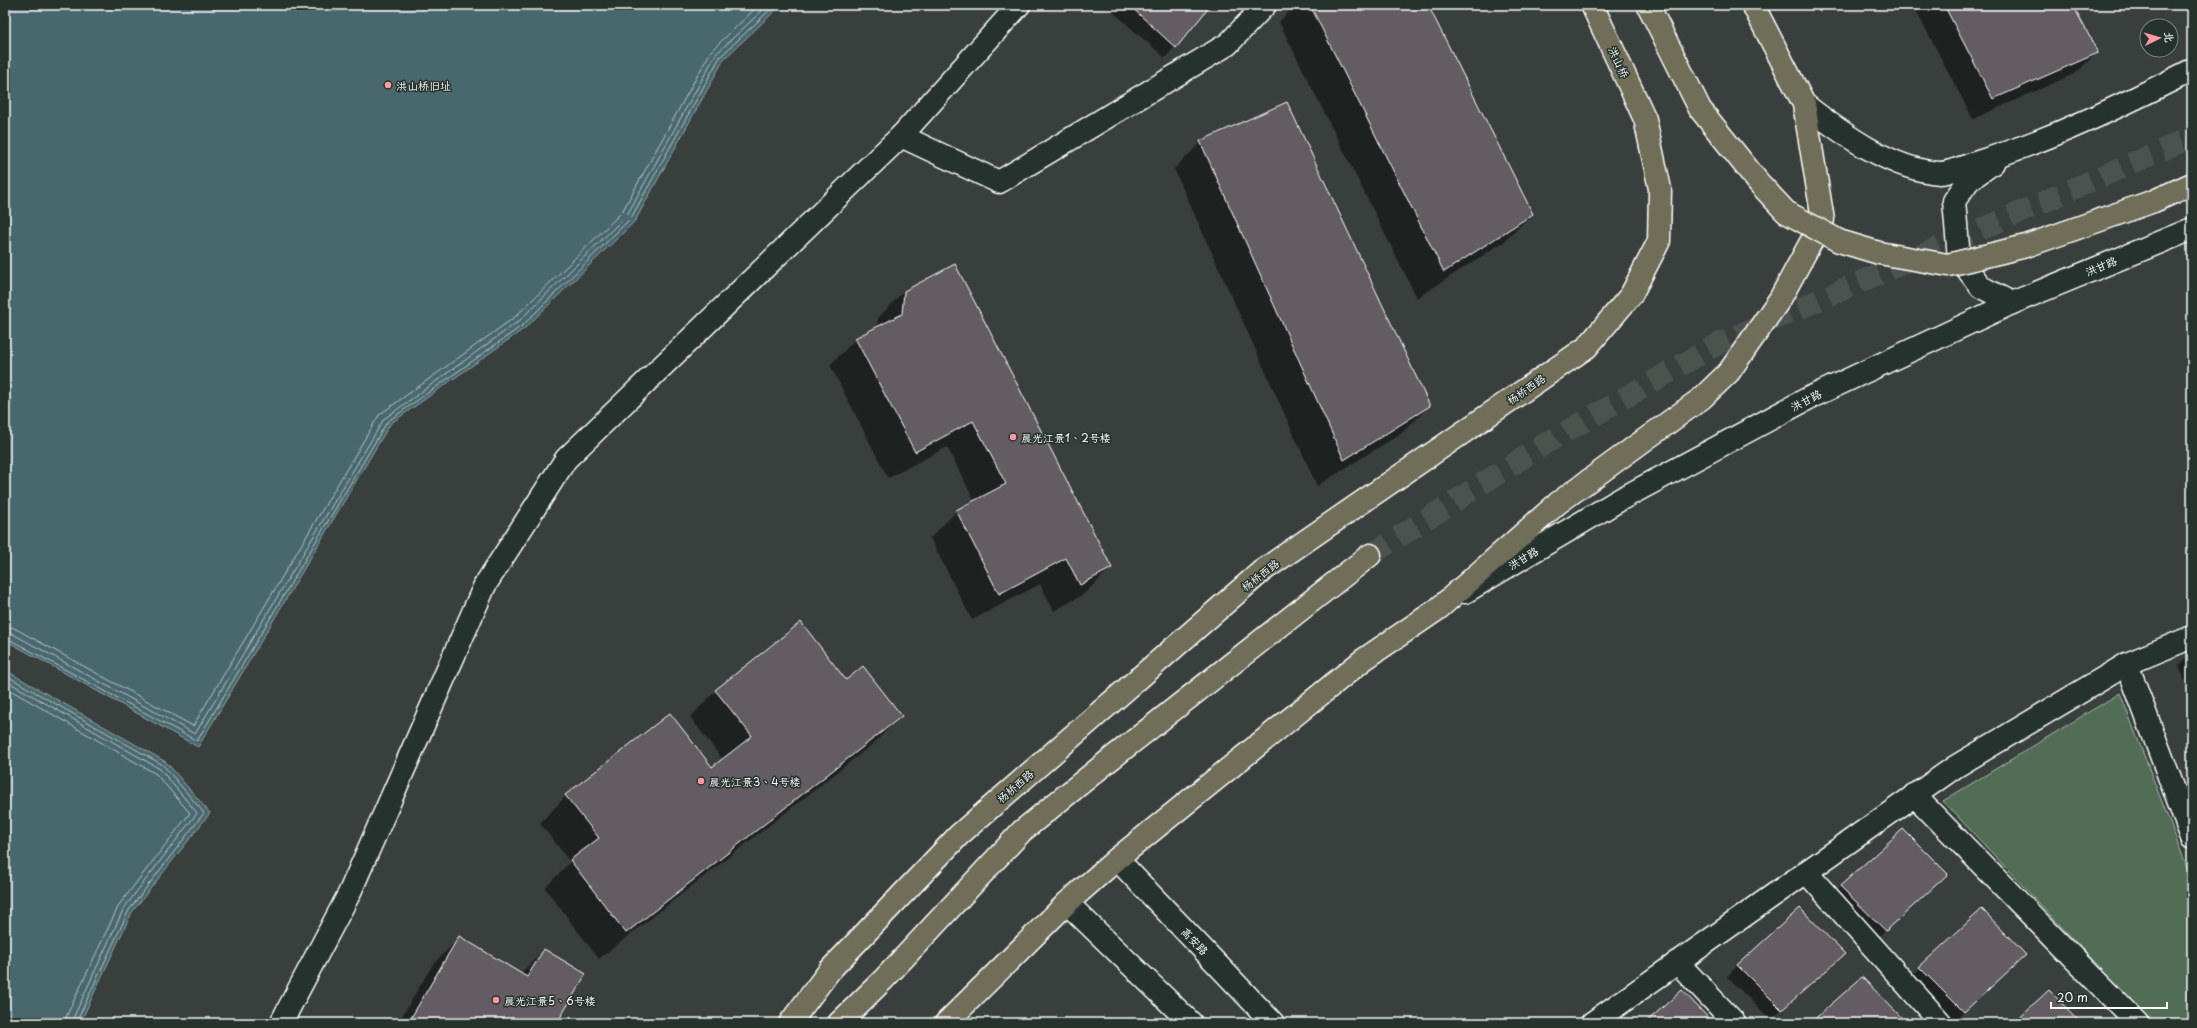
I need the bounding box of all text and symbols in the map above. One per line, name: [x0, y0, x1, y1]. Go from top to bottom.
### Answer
north arrow: [2139, 18, 2179, 58]
text: 北: [2161, 31, 2178, 43]
street label: 洪山桥: [1604, 43, 1634, 81]
place label: 洪山桥旧址: [396, 77, 451, 94]
marker: 洪山桥旧址: [383, 80, 393, 90]
street label: 洪甘路: [2083, 252, 2119, 280]
street label: 杨桥西路: [1503, 369, 1549, 409]
street label: 洪甘路: [1787, 385, 1825, 415]
place label: 晨光江景1、2号楼: [1021, 429, 1111, 446]
marker: 晨光江景1、2号楼: [1008, 432, 1018, 442]
street label: 洪甘路: [1504, 542, 1542, 574]
street label: 杨桥西路: [1237, 555, 1283, 595]
street label: 杨桥西路: [993, 765, 1037, 807]
place label: 晨光江景3、4号楼: [709, 773, 801, 790]
marker: 晨光江景3、4号楼: [696, 776, 706, 786]
street label: 高安路: [1177, 923, 1213, 959]
scale bar: [2051, 984, 2167, 1010]
text: 20 m: [2057, 988, 2088, 1006]
place label: 晨光江景5、6号楼: [504, 992, 596, 1009]
marker: 晨光江景5、6号楼: [491, 995, 501, 1005]

